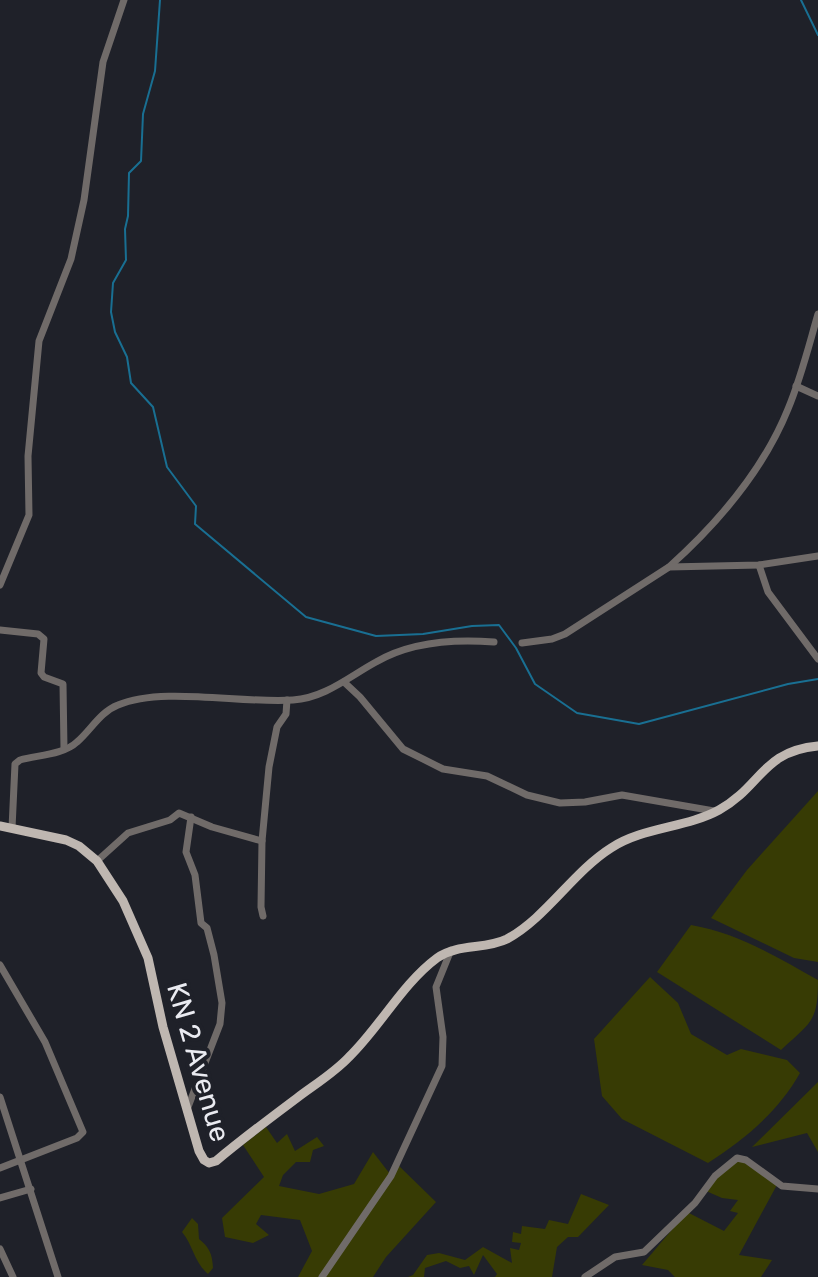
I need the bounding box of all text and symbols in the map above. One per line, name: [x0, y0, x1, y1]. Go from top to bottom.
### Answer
street label: KN 2 Avenue: [160, 979, 237, 1145]

